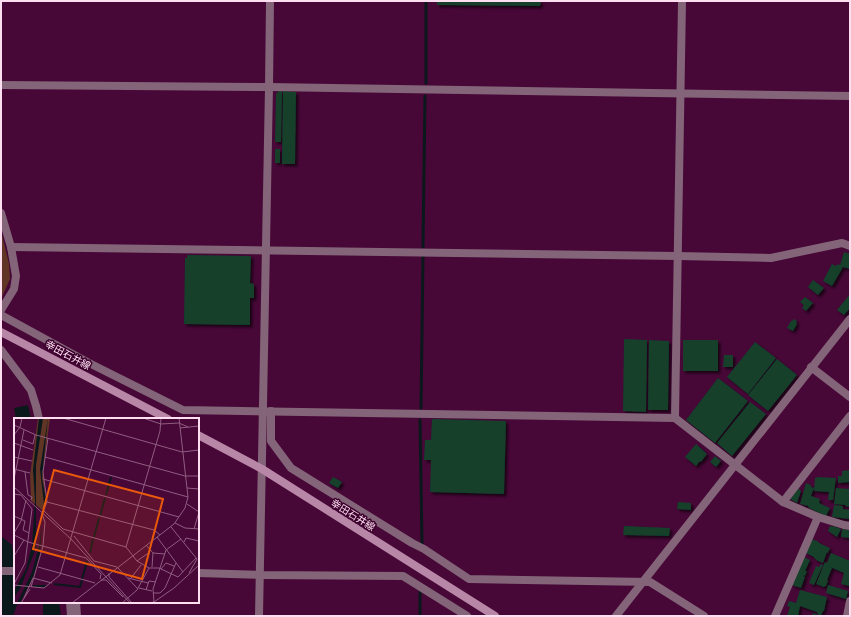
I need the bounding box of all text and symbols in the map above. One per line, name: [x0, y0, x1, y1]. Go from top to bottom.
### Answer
street label: 幸田石井線: [43, 338, 93, 372]
inset map: [14, 418, 199, 603]
street label: 幸田石井線: [328, 496, 378, 534]

